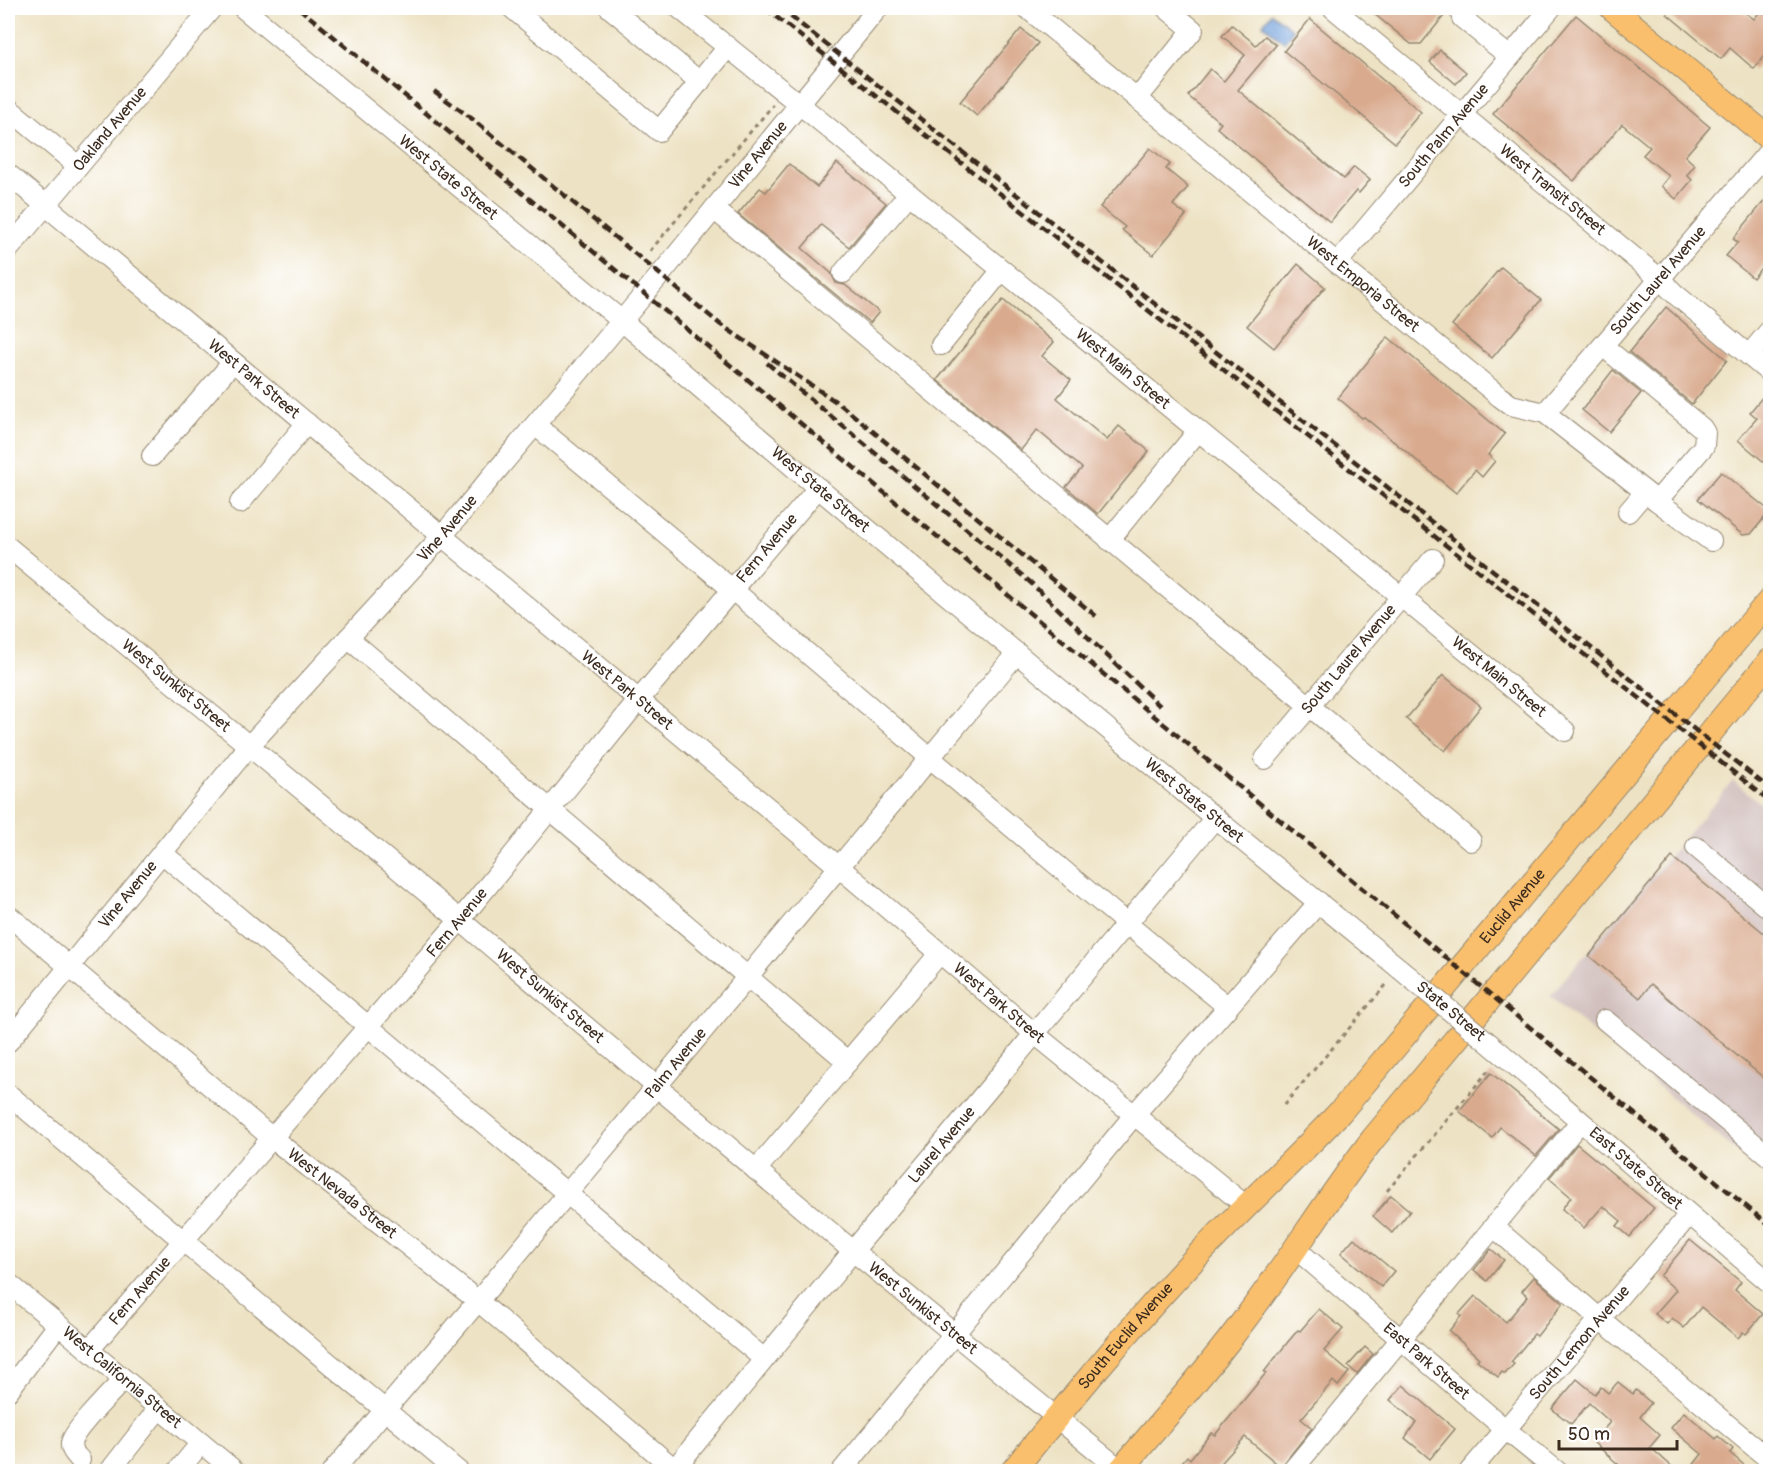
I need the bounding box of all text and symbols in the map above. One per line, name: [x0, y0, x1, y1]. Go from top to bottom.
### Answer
street label: South Palm Avenue: [1394, 80, 1493, 192]
street label: Oakland Avenue: [68, 83, 151, 176]
street label: Vine Avenue: [724, 117, 792, 193]
street label: West State Street: [394, 131, 502, 224]
street label: West Transit Street: [1495, 140, 1610, 240]
street label: South Laurel Avenue: [1606, 222, 1710, 340]
street label: West Emporia Street: [1302, 232, 1424, 337]
street label: West Main Street: [1071, 324, 1175, 414]
street label: West Park Street: [204, 335, 304, 423]
street label: West State Street: [767, 443, 874, 537]
street label: Vine Avenue: [413, 491, 482, 566]
street label: Fern Avenue: [732, 510, 802, 587]
street label: South Laurel Avenue: [1297, 600, 1401, 719]
street label: West Main Street: [1447, 632, 1551, 722]
street label: West Sunkist Street: [118, 635, 235, 737]
street label: West Park Street: [577, 646, 677, 735]
street label: West State Street: [1140, 754, 1248, 848]
street label: Vine Avenue: [94, 856, 162, 933]
street label: Euclid Avenue: [1476, 865, 1550, 948]
street label: Fern Avenue: [422, 884, 492, 962]
street label: West Sunkist Street: [492, 945, 608, 1048]
street label: West Park Street: [949, 959, 1049, 1048]
street label: State Street: [1412, 977, 1490, 1046]
street label: Palm Avenue: [640, 1024, 711, 1103]
street label: Laurel Avenue: [904, 1102, 980, 1187]
street label: East State Street: [1585, 1123, 1687, 1214]
street label: West Nevada Street: [283, 1144, 401, 1243]
street label: Fern Avenue: [105, 1252, 175, 1329]
street label: West Sunkist Street: [864, 1258, 982, 1359]
street label: South Euclid Avenue: [1074, 1278, 1178, 1394]
street label: South Lemon Avenue: [1525, 1281, 1634, 1404]
street label: East Park Street: [1379, 1318, 1474, 1404]
street label: West California Street: [58, 1322, 186, 1433]
scale bar: [1559, 1413, 1678, 1451]
text: 50 m: [1568, 1423, 1610, 1446]

